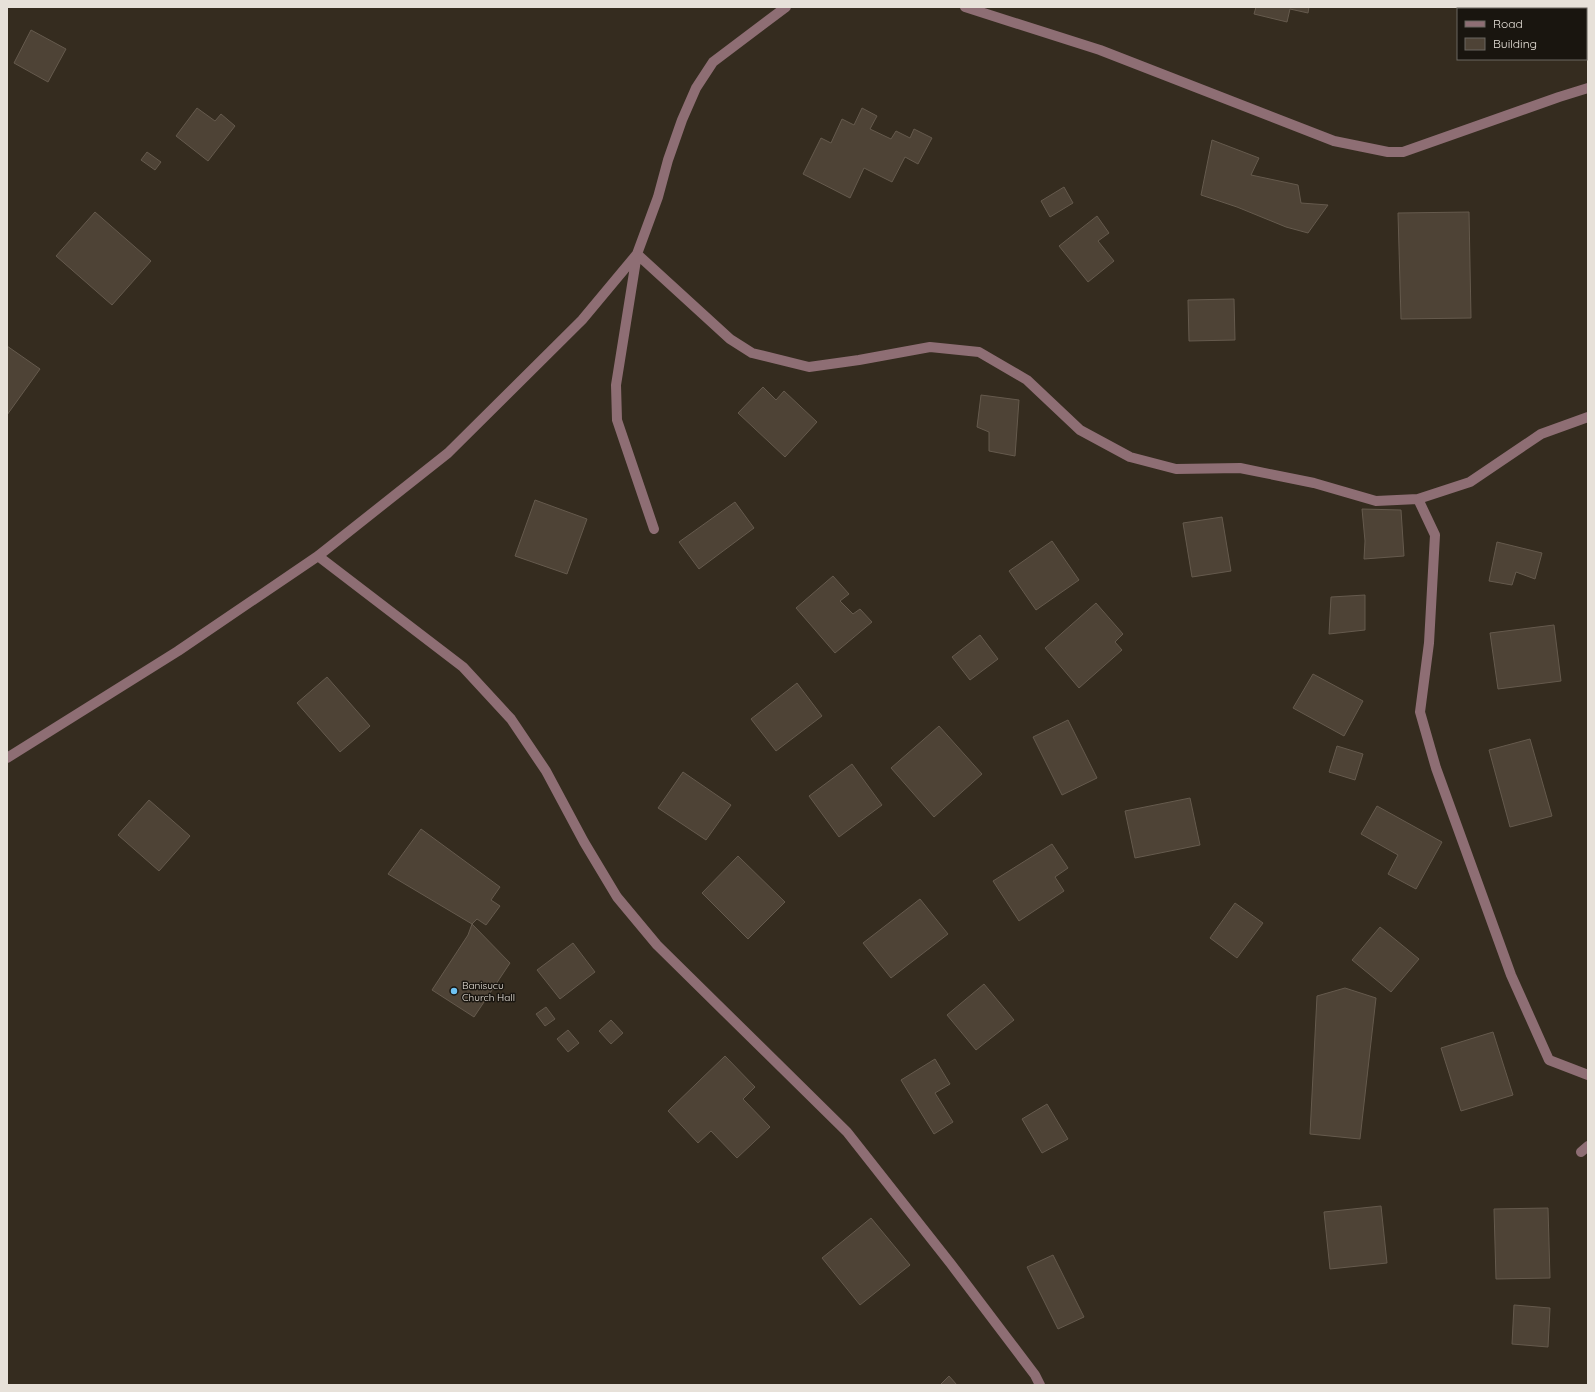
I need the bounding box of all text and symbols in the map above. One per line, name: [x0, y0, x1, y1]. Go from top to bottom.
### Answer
legend: [1457, 8, 1587, 60]
text: Road: [1493, 16, 1523, 31]
text: Building: [1493, 36, 1537, 51]
place label: Banisucu Church Hall: [462, 979, 515, 1004]
marker: Banisucu Church Hall: [449, 986, 459, 996]

